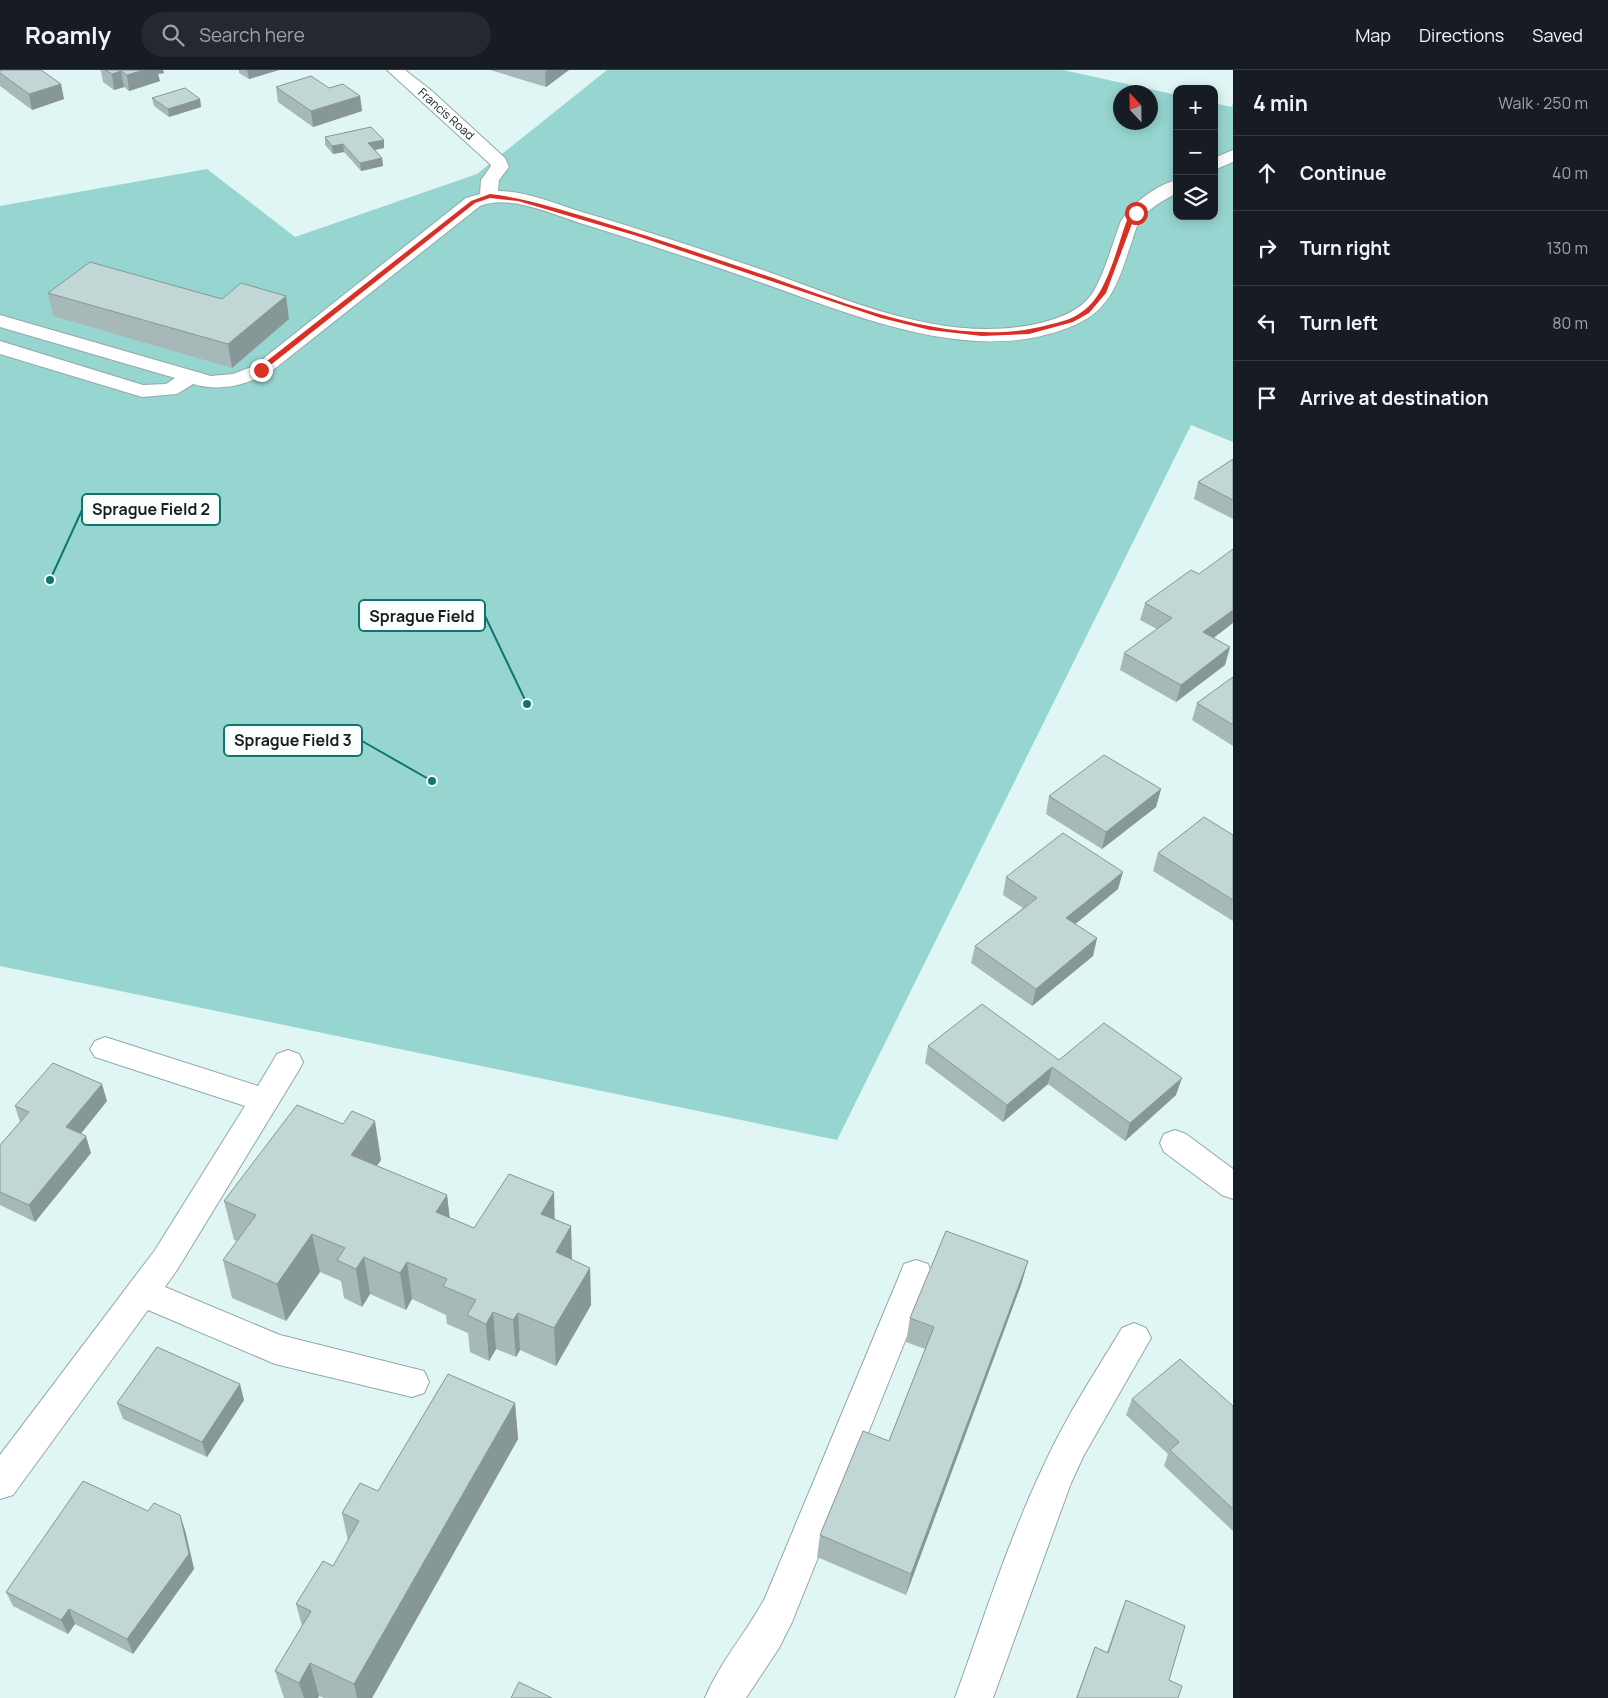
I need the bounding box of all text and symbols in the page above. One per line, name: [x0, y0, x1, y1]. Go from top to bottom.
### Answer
search box: [141, 12, 491, 57]
text: Roamly: [25, 18, 111, 51]
icon: search: [159, 21, 187, 49]
text: Search here: [199, 22, 305, 48]
text: Map: [1355, 23, 1391, 47]
text: Directions: [1419, 23, 1504, 47]
text: Saved: [1532, 23, 1583, 47]
street label: Francis Road: [415, 84, 478, 143]
north arrow: [1113, 85, 1158, 130]
map controls: [1173, 85, 1218, 220]
button: +: [1173, 85, 1218, 130]
text: 4 min: [1253, 89, 1308, 117]
text: Walk · 250 m: [1498, 92, 1588, 114]
button: −: [1173, 130, 1218, 175]
icon: ahead: [1253, 159, 1281, 187]
text: Continue: [1300, 160, 1386, 186]
text: 40 m: [1552, 162, 1588, 184]
button: layers: [1173, 175, 1218, 220]
route start: [1125, 202, 1148, 225]
icon: right: [1253, 234, 1281, 262]
text: Turn right: [1300, 235, 1390, 261]
text: 130 m: [1546, 237, 1588, 259]
icon: left: [1253, 309, 1281, 337]
text: Turn left: [1300, 310, 1378, 336]
text: 80 m: [1552, 312, 1588, 334]
route end: [250, 359, 273, 382]
icon: arrive: [1253, 384, 1281, 412]
text: Arrive at destination: [1300, 385, 1489, 411]
callout: Sprague Field 2: [82, 494, 220, 525]
text: Sprague Field 2: [92, 498, 210, 520]
callout: Sprague Field: [359, 600, 485, 631]
text: Sprague Field: [369, 605, 475, 627]
callout: Sprague Field 3: [224, 725, 362, 756]
text: Sprague Field 3: [234, 729, 352, 751]

